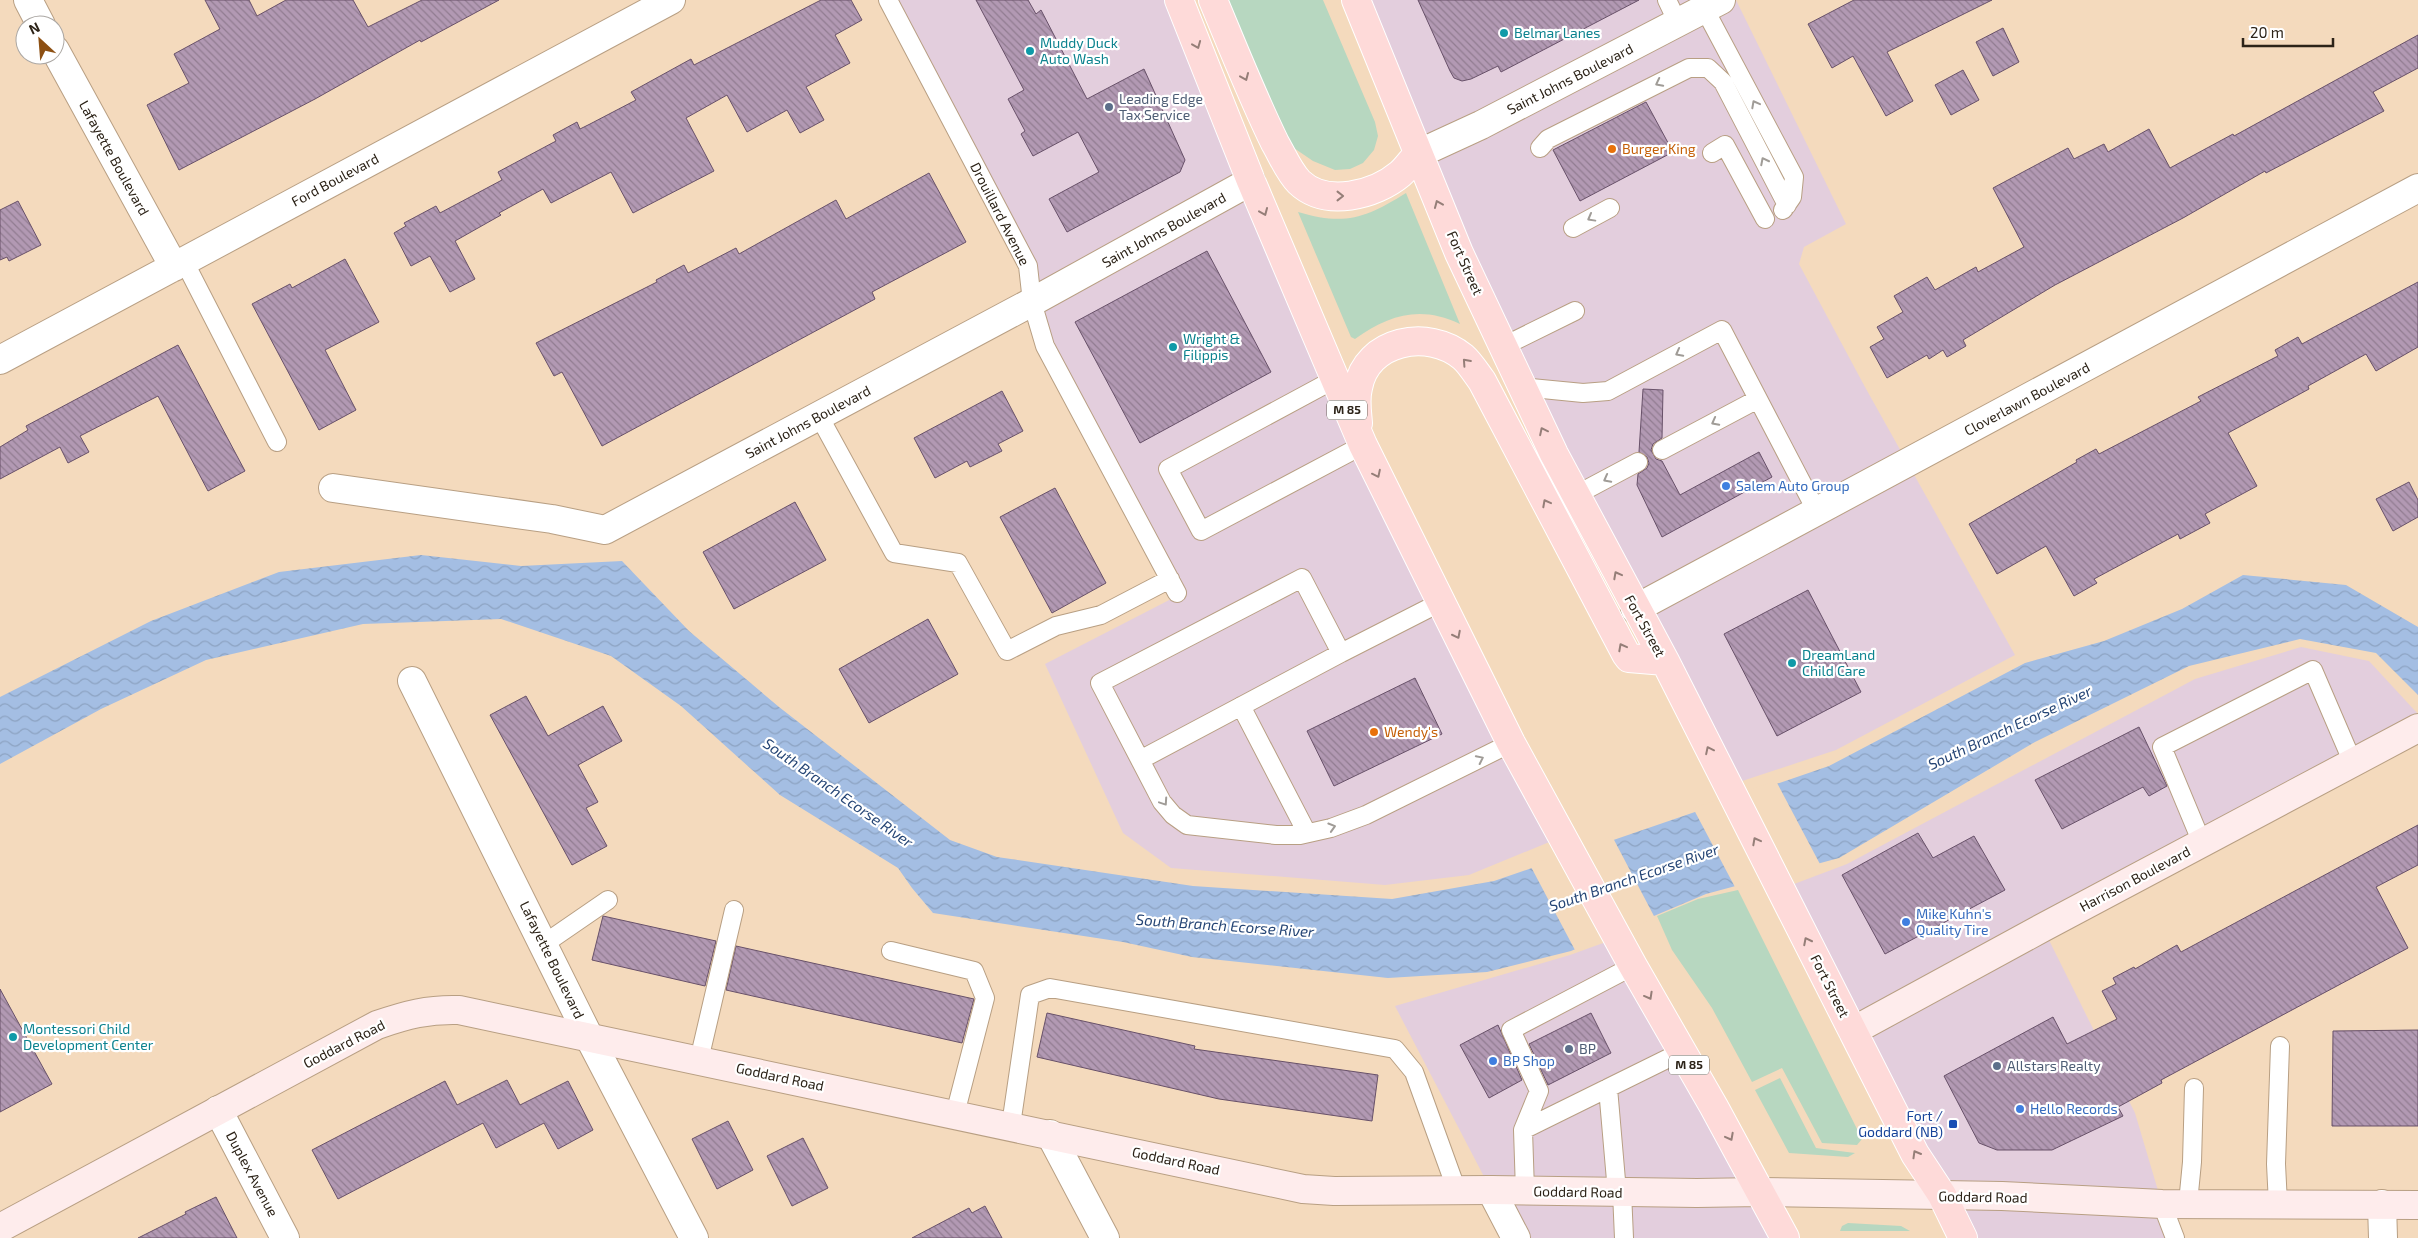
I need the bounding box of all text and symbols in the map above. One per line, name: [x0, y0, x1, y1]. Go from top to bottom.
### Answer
north arrow: [15, 15, 65, 65]
scale bar: [2243, 15, 2333, 47]
text: N: [26, 18, 42, 38]
text: 20 m: [2250, 23, 2284, 41]
place label: Belmar Lanes: [1514, 24, 1600, 41]
marker: Belmar Lanes: [1498, 27, 1510, 39]
place label: Muddy Duck Auto Wash: [1040, 34, 1118, 67]
street label: Saint Johns Boulevard: [1504, 39, 1636, 118]
one-way arrow: [1191, 40, 1201, 49]
marker: Muddy Duck Auto Wash: [1024, 45, 1036, 57]
one-way arrow: [1239, 72, 1249, 81]
one-way arrow: [1655, 77, 1664, 87]
place label: Leading Edge Tax Service: [1119, 90, 1203, 123]
street label: Lafayette Boulevard: [76, 97, 153, 218]
one-way arrow: [1751, 100, 1761, 109]
marker: Leading Edge Tax Service: [1103, 101, 1115, 113]
place label: Burger King: [1622, 140, 1696, 157]
marker: Burger King: [1606, 143, 1618, 155]
street label: Ford Boulevard: [288, 149, 381, 210]
one-way arrow: [1760, 158, 1770, 167]
street label: Drouillard Avenue: [967, 159, 1034, 268]
street label: Saint Johns Boulevard: [1099, 188, 1229, 271]
one-way arrow: [1336, 191, 1344, 201]
one-way arrow: [1434, 200, 1444, 208]
one-way arrow: [1258, 207, 1269, 216]
one-way arrow: [1588, 212, 1597, 222]
street label: Fort Street: [1444, 228, 1487, 297]
place label: Wright & Filippis: [1183, 330, 1241, 363]
marker: Wright & Filippis: [1167, 341, 1179, 353]
one-way arrow: [1675, 347, 1684, 357]
street label: Cloverlawn Boulevard: [1961, 358, 2093, 439]
one-way arrow: [1463, 359, 1472, 368]
street label: Saint Johns Boulevard: [742, 381, 873, 462]
road number: M 85: [1327, 400, 1367, 420]
one-way arrow: [1711, 416, 1720, 426]
one-way arrow: [1538, 427, 1549, 436]
one-way arrow: [1371, 469, 1381, 478]
one-way arrow: [1603, 473, 1612, 483]
place label: Salem Auto Group: [1736, 477, 1850, 494]
marker: Salem Auto Group: [1720, 480, 1732, 492]
one-way arrow: [1542, 499, 1552, 508]
one-way arrow: [1613, 571, 1623, 580]
street label: Fort Street: [1621, 592, 1669, 660]
one-way arrow: [1451, 630, 1461, 639]
one-way arrow: [1618, 643, 1628, 652]
place label: DreamLand Child Care: [1802, 646, 1875, 679]
marker: DreamLand Child Care: [1786, 657, 1798, 669]
water label: South Branch Ecorse River: [1925, 681, 2095, 773]
place label: Wendy's: [1384, 723, 1438, 740]
marker: Wendy's: [1368, 726, 1380, 738]
water label: South Branch Ecorse River: [760, 734, 918, 851]
one-way arrow: [1705, 746, 1715, 755]
one-way arrow: [1474, 755, 1483, 765]
one-way arrow: [1157, 797, 1167, 806]
one-way arrow: [1328, 823, 1336, 833]
one-way arrow: [1752, 838, 1762, 847]
water label: South Branch Ecorse River: [1546, 839, 1722, 915]
street label: Harrison Boulevard: [2077, 842, 2193, 915]
street label: Lafayette Boulevard: [517, 898, 588, 1021]
place label: Mike Kuhn's Quality Tire: [1916, 905, 1992, 938]
water label: South Branch Ecorse River: [1135, 910, 1316, 940]
marker: Mike Kuhn's Quality Tire: [1900, 916, 1912, 928]
one-way arrow: [1803, 937, 1813, 946]
street label: Fort Street: [1807, 952, 1854, 1020]
one-way arrow: [1643, 991, 1653, 1000]
street label: Goddard Road: [300, 1016, 387, 1071]
place label: Montessori Child Development Center: [23, 1020, 154, 1053]
marker: Montessori Child Development Center: [7, 1031, 19, 1043]
place label: BP: [1579, 1040, 1596, 1057]
marker: BP: [1563, 1043, 1575, 1055]
place label: BP Shop: [1503, 1052, 1555, 1069]
marker: BP Shop: [1487, 1055, 1499, 1067]
road number: M 85: [1669, 1056, 1709, 1074]
place label: Allstars Realty: [2007, 1057, 2101, 1074]
street label: Goddard Road: [735, 1059, 826, 1094]
marker: Allstars Realty: [1991, 1060, 2003, 1072]
place label: Hello Records: [2030, 1100, 2118, 1117]
marker: Hello Records: [2014, 1103, 2026, 1115]
place label: Fort / Goddard (NB): [1858, 1107, 1943, 1140]
marker: Fort / Goddard (NB): [1947, 1118, 1959, 1130]
street label: Duplex Avenue: [223, 1128, 282, 1219]
one-way arrow: [1724, 1132, 1734, 1141]
street label: Goddard Road: [1131, 1143, 1222, 1178]
one-way arrow: [1913, 1151, 1923, 1160]
street label: Goddard Road: [1533, 1182, 1623, 1201]
street label: Goddard Road: [1938, 1187, 2028, 1206]

